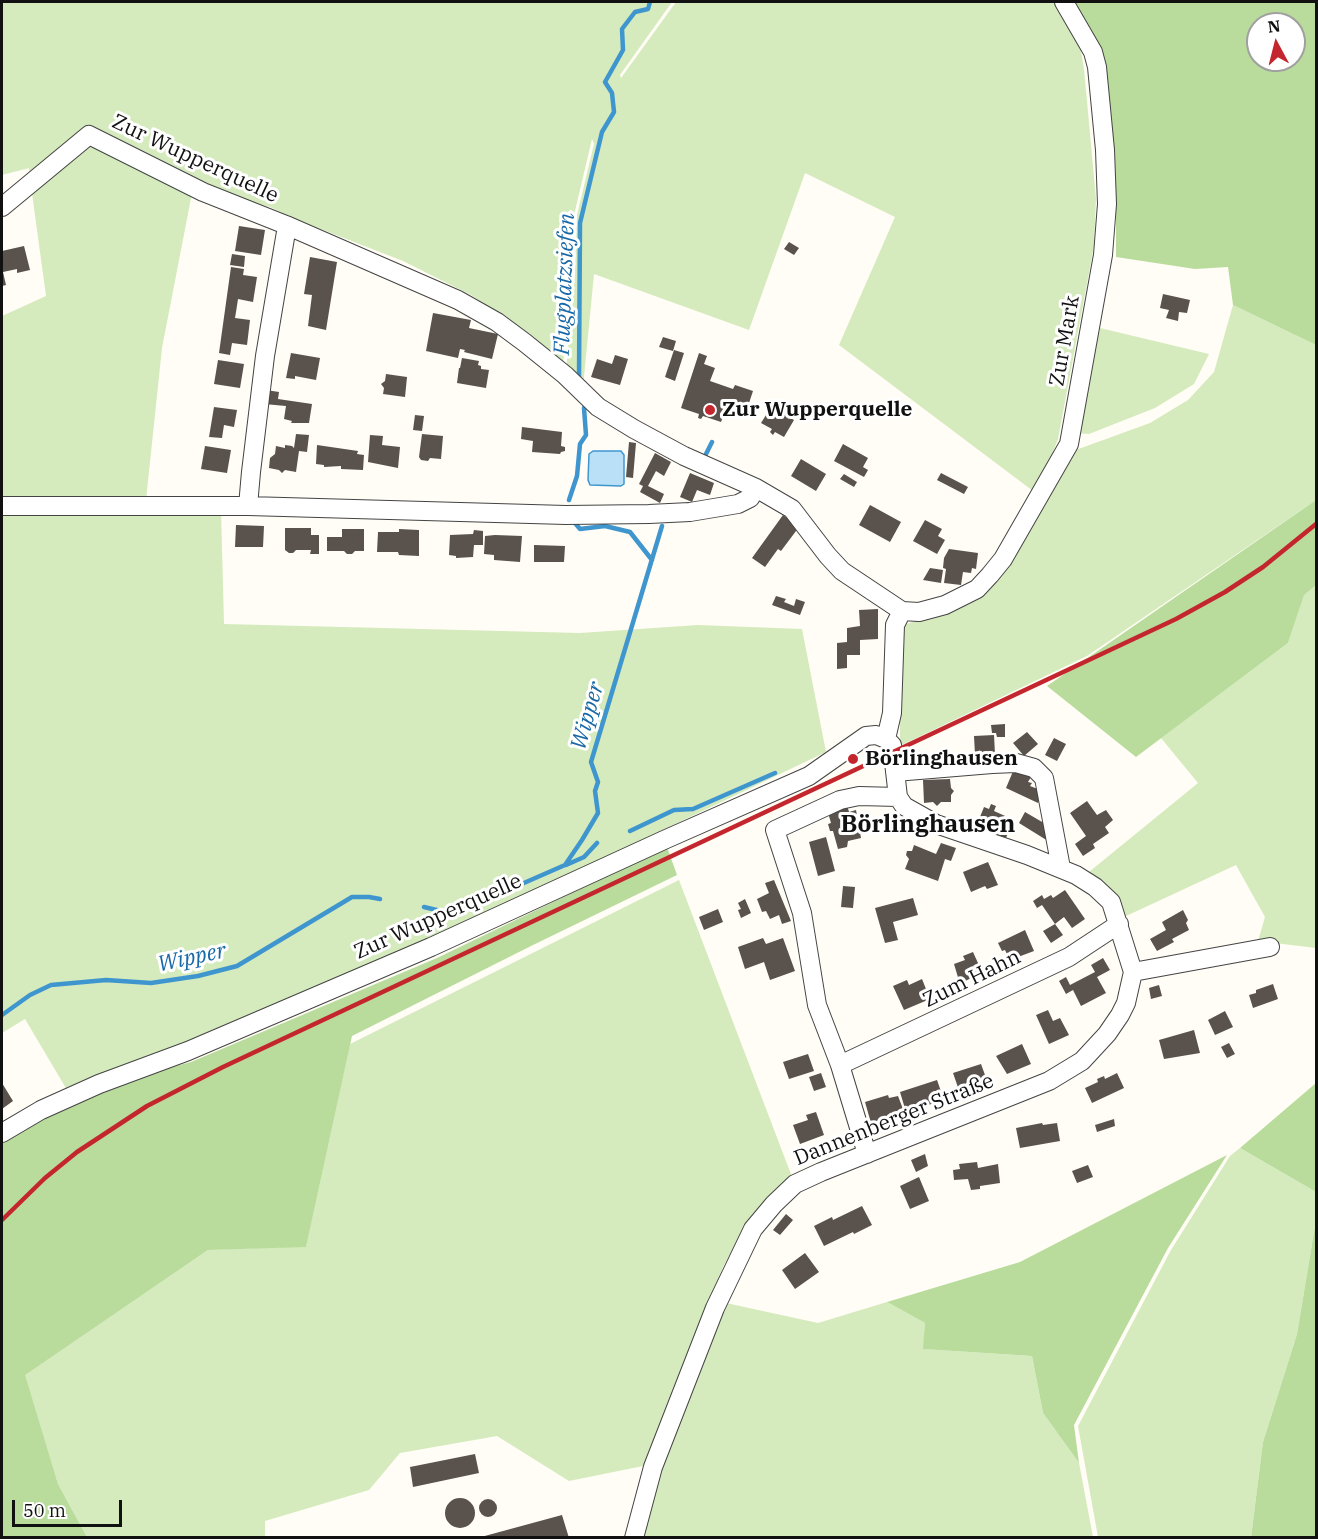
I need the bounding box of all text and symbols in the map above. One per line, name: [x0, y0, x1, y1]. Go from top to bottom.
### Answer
north arrow: [1246, 12, 1306, 72]
text: N: [1267, 15, 1282, 37]
street label: Zur Wupperquelle: [108, 109, 282, 209]
water label: Flugplatzsiefen: [549, 213, 581, 355]
street label: Zur Mark: [1045, 294, 1085, 388]
place label: Zur Wupperquelle: [722, 397, 912, 423]
marker: Zur Wupperquelle: [703, 403, 717, 417]
water label: Wipper: [566, 679, 610, 753]
place label: Börlinghausen: [865, 746, 1018, 772]
marker: Börlinghausen: [846, 752, 860, 766]
district label: Börlinghausen: [841, 811, 1015, 839]
street label: Zur Wupperquelle: [350, 869, 526, 965]
water label: Wipper: [156, 938, 228, 978]
street label: Zum Hahn: [919, 945, 1025, 1013]
street label: Dannenberger Straße: [790, 1068, 998, 1172]
scale bar: [15, 1488, 124, 1526]
text: 50 m: [23, 1499, 66, 1522]

